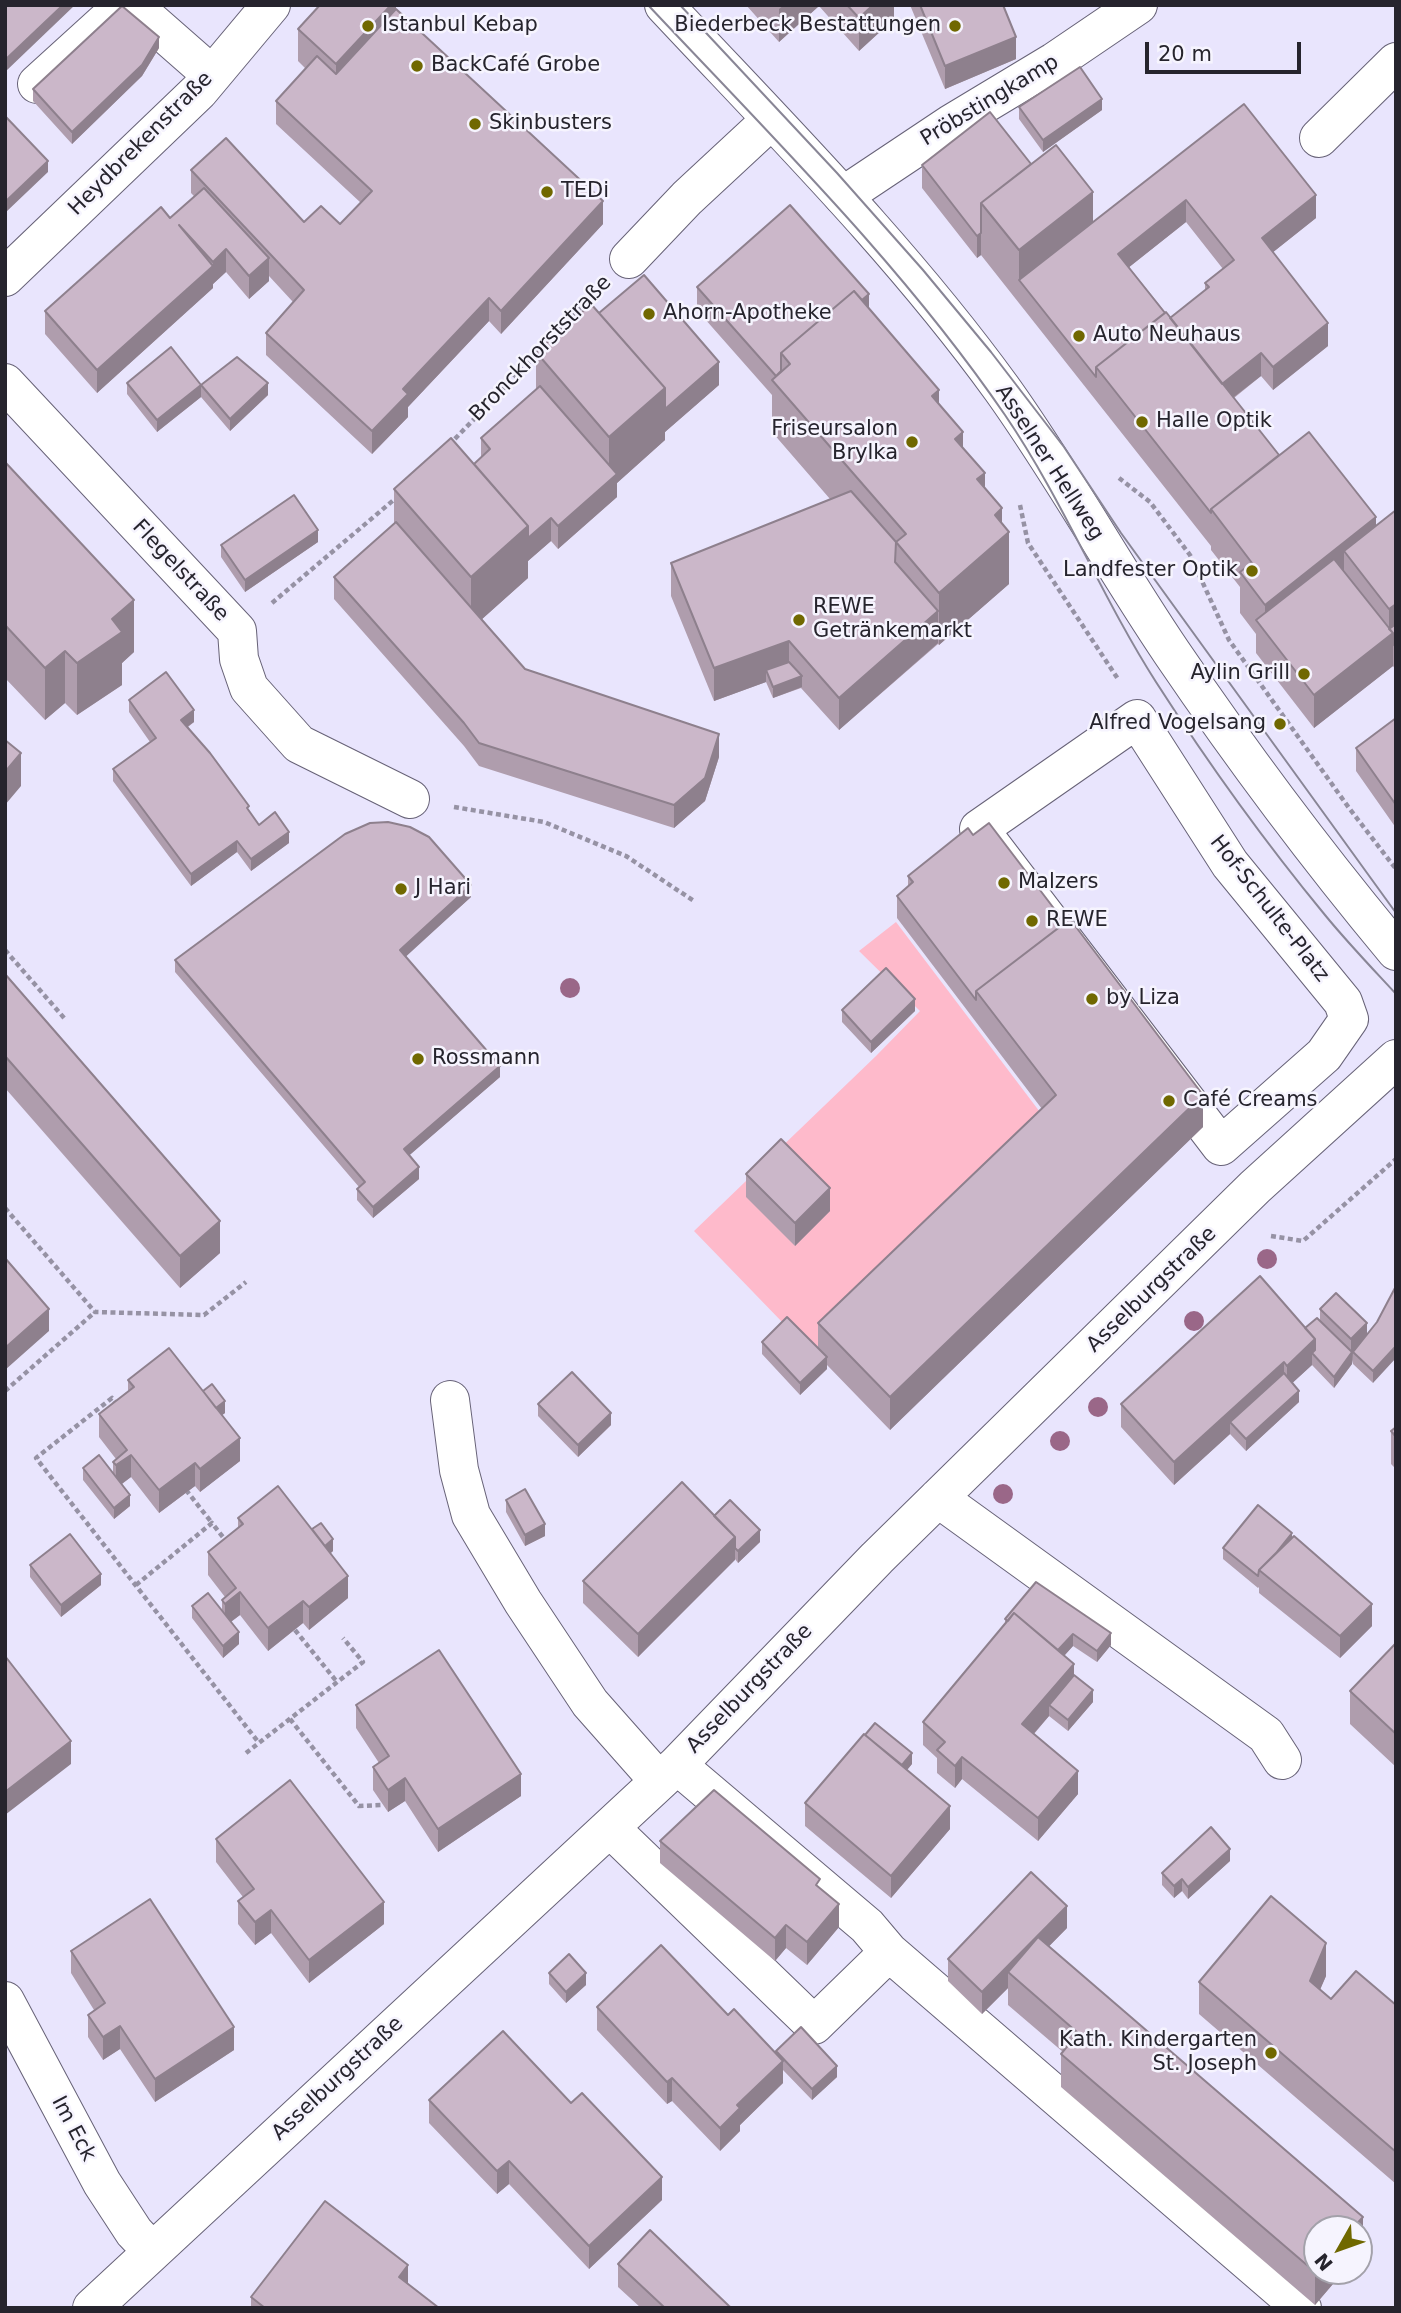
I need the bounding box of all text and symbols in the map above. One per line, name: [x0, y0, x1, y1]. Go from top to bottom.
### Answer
place label: Istanbul Kebap: [382, 13, 538, 39]
place label: Biederbeck Bestattungen: [674, 13, 941, 39]
marker: Istanbul Kebap: [360, 18, 376, 34]
marker: Biederbeck Bestattungen: [947, 18, 963, 34]
scale bar: [1149, 28, 1305, 72]
text: 20 m: [1158, 42, 1212, 66]
street label: Pröbstingkamp: [916, 50, 1064, 152]
place label: BackCafé Grobe: [431, 53, 600, 79]
marker: BackCafé Grobe: [409, 58, 425, 74]
street label: Heydbrekenstraße: [64, 67, 218, 221]
place label: Skinbusters: [489, 111, 612, 137]
marker: Skinbusters: [467, 116, 483, 132]
place label: TEDi: [561, 179, 609, 205]
marker: TEDi: [539, 184, 555, 200]
street label: Bronckhorststraße: [465, 271, 617, 427]
place label: Ahorn-Apotheke: [663, 301, 832, 327]
marker: Ahorn-Apotheke: [641, 306, 657, 322]
place label: Auto Neuhaus: [1093, 323, 1241, 349]
marker: Auto Neuhaus: [1071, 328, 1087, 344]
street label: Asselner Hellweg: [989, 381, 1109, 545]
place label: Halle Optik: [1156, 409, 1272, 435]
marker: Halle Optik: [1134, 414, 1150, 430]
place label: Friseursalon Brylka: [771, 417, 898, 467]
marker: Friseursalon Brylka: [904, 434, 920, 450]
street label: Flegelstraße: [127, 515, 233, 627]
place label: Landfester Optik: [1063, 558, 1238, 584]
marker: Landfester Optik: [1244, 563, 1260, 579]
place label: REWE Getränkemarkt: [813, 595, 972, 645]
marker: REWE Getränkemarkt: [791, 612, 807, 628]
place label: Aylin Grill: [1191, 661, 1290, 687]
marker: Aylin Grill: [1296, 666, 1312, 682]
place label: Alfred Vogelsang: [1089, 711, 1266, 737]
marker: Alfred Vogelsang: [1272, 716, 1288, 732]
street label: Hof-Schulte-Platz: [1204, 831, 1334, 987]
place label: Malzers: [1018, 870, 1098, 896]
marker: Malzers: [996, 875, 1012, 891]
place label: J Hari: [415, 876, 471, 902]
marker: J Hari: [393, 881, 409, 897]
place label: REWE: [1046, 908, 1108, 934]
marker: REWE: [1024, 913, 1040, 929]
place label: by Liza: [1106, 986, 1180, 1012]
marker: by Liza: [1084, 991, 1100, 1007]
place label: Rossmann: [432, 1046, 540, 1072]
marker: Rossmann: [410, 1051, 426, 1067]
place label: Café Creams: [1183, 1088, 1318, 1114]
marker: Café Creams: [1161, 1093, 1177, 1109]
street label: Asselburgstraße: [1082, 1222, 1222, 1358]
street label: Asselburgstraße: [682, 1619, 818, 1759]
street label: Asselburgstraße: [267, 2012, 409, 2146]
place label: Kath. Kindergarten St. Joseph: [1059, 2028, 1257, 2078]
marker: Kath. Kindergarten St. Joseph: [1263, 2045, 1279, 2061]
street label: Im Eck: [45, 2092, 101, 2166]
north arrow: [1303, 2215, 1373, 2285]
text: N: [1310, 2249, 1337, 2275]

